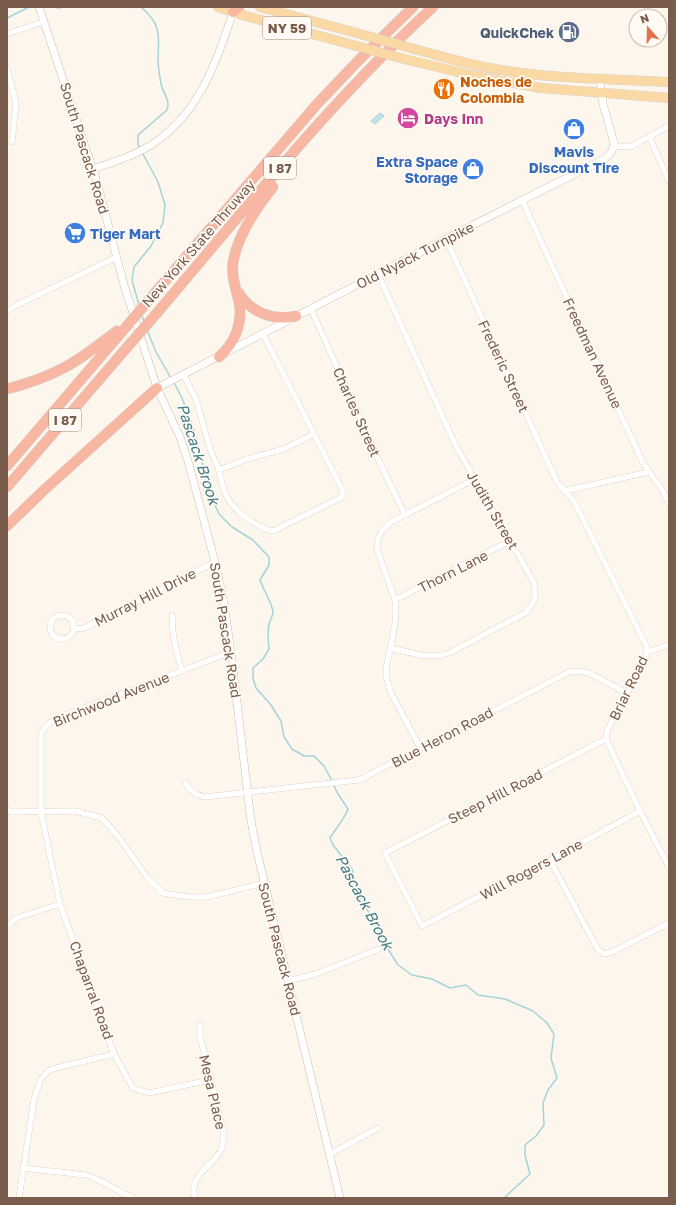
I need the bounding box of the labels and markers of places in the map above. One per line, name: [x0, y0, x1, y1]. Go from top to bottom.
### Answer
fuel station icon: QuickChek: [556, 19, 582, 45]
place label: QuickChek: [480, 24, 554, 41]
place label: Noches de Colombia: [460, 73, 532, 106]
restaurant icon: Noches de Colombia: [431, 76, 457, 102]
hotel icon: Days Inn: [395, 105, 421, 131]
place label: Days Inn: [424, 110, 483, 127]
shop icon: Mavis Discount Tire: [561, 116, 587, 142]
place label: Mavis Discount Tire: [529, 143, 619, 176]
place label: Extra Space Storage: [376, 153, 458, 186]
shop icon: Extra Space Storage: [460, 156, 486, 182]
supermarket icon: Tiger Mart: [62, 220, 88, 246]
place label: Tiger Mart: [90, 225, 161, 242]

